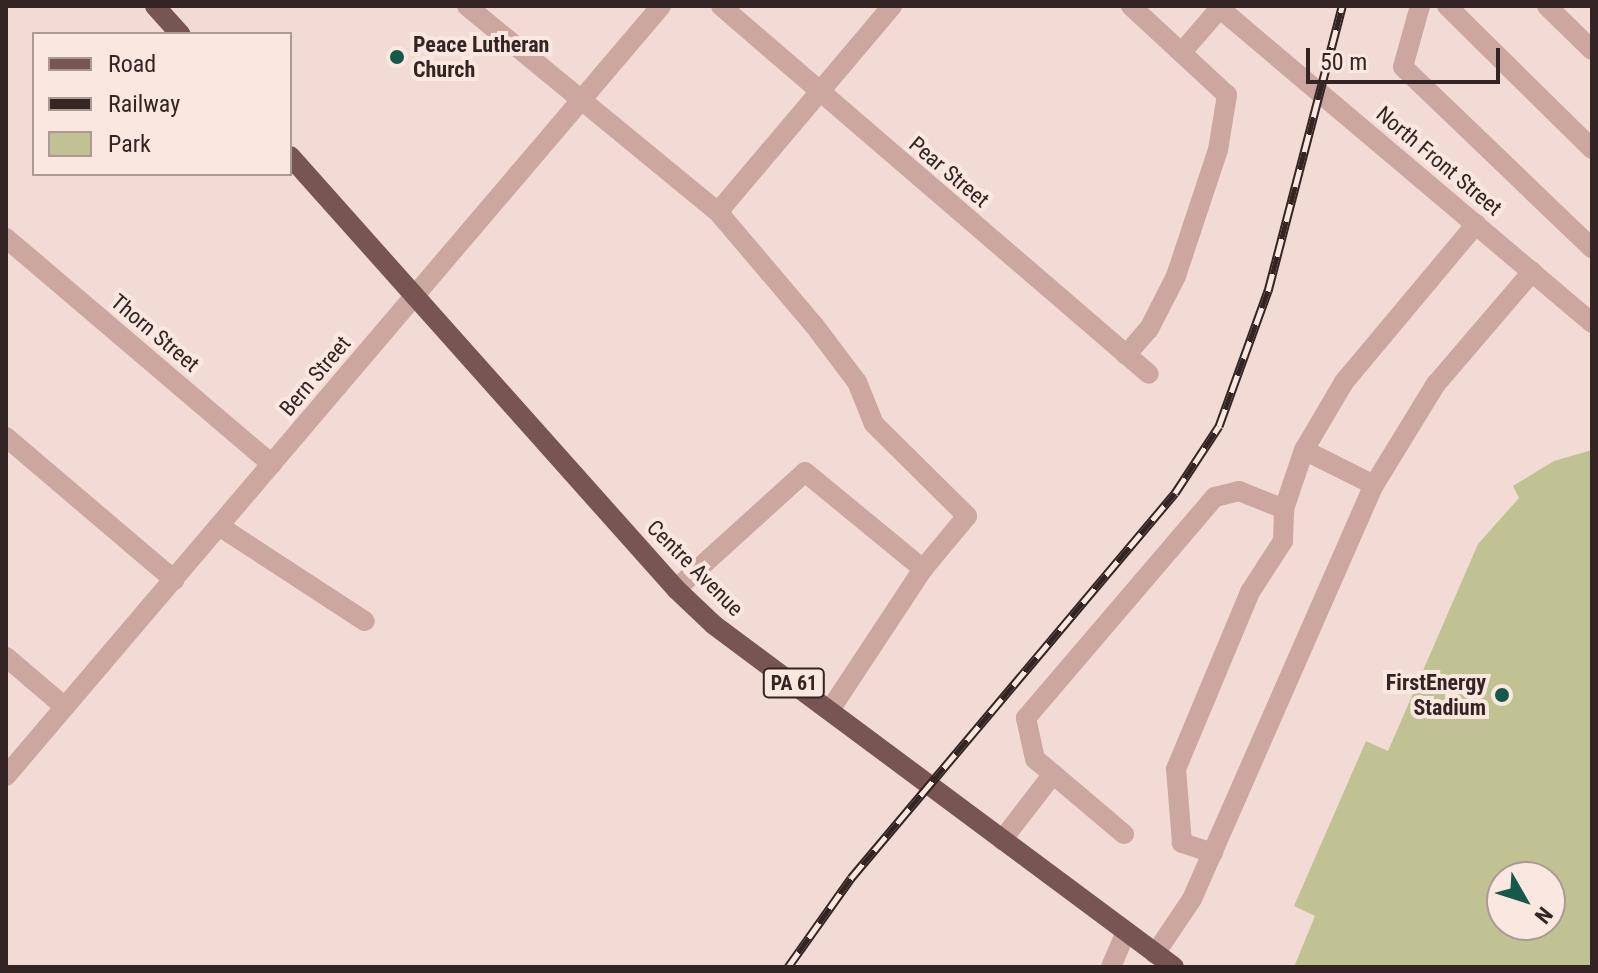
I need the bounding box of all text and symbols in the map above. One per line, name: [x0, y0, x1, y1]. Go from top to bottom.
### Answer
place label: Peace Lutheran Church: [413, 31, 549, 82]
legend: [32, 32, 292, 176]
scale bar: [1310, 32, 1504, 82]
marker: Peace Lutheran Church: [388, 48, 406, 66]
text: 50 m: [1320, 48, 1367, 76]
text: Road: [108, 50, 156, 78]
text: Railway: [108, 90, 180, 118]
street label: North Front Street: [1371, 101, 1507, 221]
text: Park: [108, 130, 151, 158]
street label: Pear Street: [904, 131, 994, 213]
street label: Thorn Street: [106, 288, 204, 378]
street label: Bern Street: [274, 331, 356, 421]
street label: Centre Avenue: [641, 514, 749, 622]
road number: PA 61: [762, 667, 826, 699]
place label: FirstEnergy Stadium: [1386, 669, 1486, 720]
marker: FirstEnergy Stadium: [1493, 686, 1511, 704]
north arrow: [1486, 861, 1566, 941]
text: N: [1530, 902, 1557, 928]

